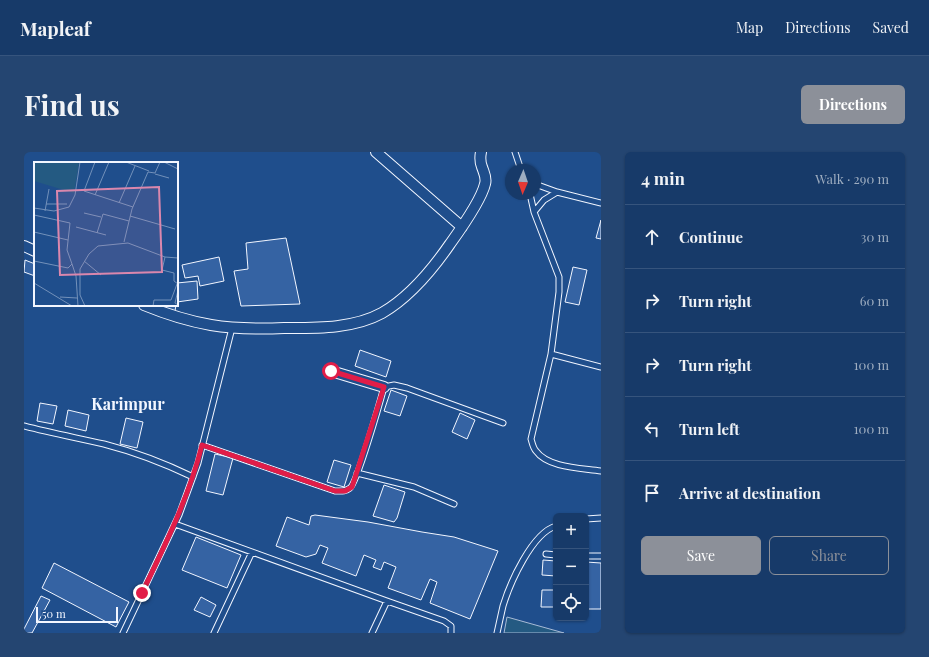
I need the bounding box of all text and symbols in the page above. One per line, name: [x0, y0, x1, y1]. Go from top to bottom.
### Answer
text: Mapleaf: [20, 15, 91, 41]
text: Map: [736, 18, 763, 37]
text: Directions: [785, 18, 851, 37]
text: Saved: [873, 18, 909, 37]
button: Directions: [801, 85, 905, 124]
text: Find us: [24, 86, 120, 123]
inset map: [34, 162, 178, 306]
north arrow: [505, 164, 541, 200]
text: 4 min: [641, 167, 685, 189]
text: Walk · 290 m: [815, 170, 889, 187]
icon: ahead: [641, 226, 663, 248]
text: Continue: [679, 227, 743, 247]
text: 30 m: [861, 228, 889, 245]
icon: right: [641, 290, 663, 312]
text: Turn right: [679, 291, 752, 311]
text: 60 m: [860, 292, 889, 309]
icon: right: [641, 354, 663, 376]
text: Turn right: [679, 355, 752, 375]
text: 100 m: [854, 356, 889, 373]
route start: [322, 362, 340, 380]
district label: Karimpur: [91, 393, 165, 414]
icon: left: [641, 418, 663, 440]
text: Turn left: [679, 419, 740, 439]
text: 100 m: [854, 420, 889, 437]
icon: arrive: [641, 482, 663, 504]
text: Arrive at destination: [679, 483, 821, 503]
map controls: [553, 513, 589, 621]
button: +: [553, 513, 589, 549]
button: Save: [641, 536, 761, 575]
button: Share: [769, 536, 889, 575]
button: −: [553, 549, 589, 585]
route end: [133, 584, 151, 602]
button: locate: [553, 585, 589, 621]
scale bar: [36, 605, 118, 624]
text: 50 m: [42, 606, 66, 621]

